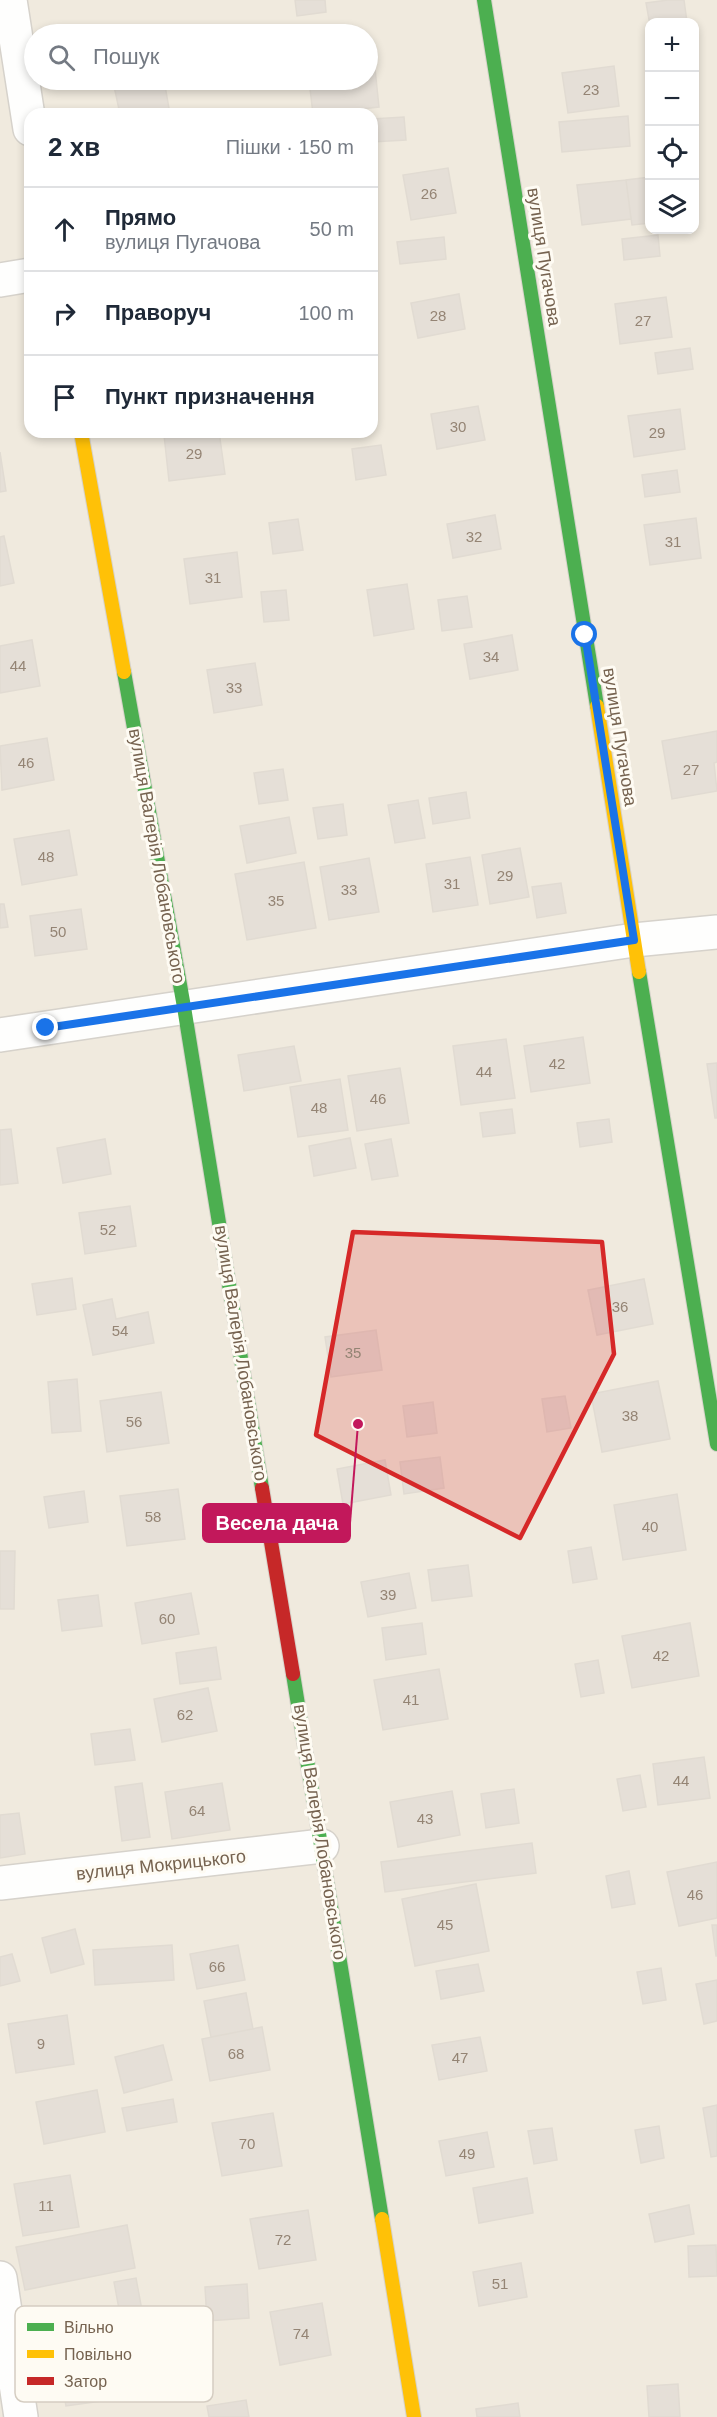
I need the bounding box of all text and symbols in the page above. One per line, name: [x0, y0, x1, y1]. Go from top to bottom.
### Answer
map controls: [645, 18, 699, 234]
button: +: [645, 18, 699, 72]
search box: [24, 24, 378, 90]
icon: search: [45, 41, 78, 74]
text: Пошук: [93, 44, 159, 69]
button: −: [645, 72, 699, 126]
house number: 23: [583, 81, 599, 98]
button: locate: [645, 126, 699, 180]
text: 2 хв: [48, 132, 100, 162]
text: Пішки · 150 m: [226, 136, 354, 158]
button: layers: [645, 180, 699, 234]
house number: 26: [421, 185, 437, 202]
street label: вулиця Пугачова: [523, 186, 565, 329]
text: Прямо: [105, 205, 176, 230]
icon: ahead: [48, 213, 81, 246]
text: 50 m: [310, 218, 354, 240]
text: вулиця Пугачова: [105, 231, 260, 253]
icon: right: [48, 297, 81, 330]
text: Праворуч: [105, 300, 211, 325]
text: 100 m: [298, 302, 354, 324]
house number: 28: [430, 307, 446, 324]
house number: 27: [635, 312, 651, 329]
icon: arrive: [48, 381, 81, 414]
text: Пункт призначення: [105, 384, 315, 409]
house number: 30: [450, 418, 466, 435]
house number: 29: [649, 424, 665, 441]
house number: 29: [186, 445, 202, 462]
house number: 32: [466, 528, 482, 545]
house number: 31: [665, 533, 681, 550]
house number: 31: [205, 569, 221, 586]
route start: [571, 621, 597, 647]
house number: 34: [483, 648, 499, 665]
house number: 44: [10, 657, 26, 674]
street label: вулиця Пугачова: [599, 666, 641, 809]
house number: 33: [226, 679, 242, 696]
street label: вулиця Валерія Лобановського: [125, 727, 189, 985]
house number: 46: [18, 754, 34, 771]
house number: 27: [683, 761, 699, 778]
house number: 48: [38, 848, 54, 865]
house number: 29: [497, 867, 513, 884]
house number: 31: [444, 875, 460, 892]
house number: 33: [341, 881, 357, 898]
house number: 35: [268, 892, 284, 909]
house number: 50: [50, 923, 66, 940]
route end: [32, 1014, 58, 1040]
house number: 42: [549, 1055, 565, 1072]
house number: 44: [476, 1063, 492, 1080]
house number: 46: [370, 1090, 386, 1107]
house number: 48: [311, 1099, 327, 1116]
house number: 52: [100, 1221, 116, 1238]
street label: вулиця Валерія Лобановського: [211, 1224, 271, 1482]
house number: 36: [612, 1298, 628, 1315]
house number: 54: [112, 1322, 128, 1339]
house number: 35: [345, 1344, 361, 1361]
house number: 38: [622, 1407, 638, 1424]
house number: 56: [126, 1413, 142, 1430]
callout: Весела дача: [203, 1504, 350, 1542]
house number: 58: [145, 1508, 161, 1525]
text: Весела дача: [216, 1512, 339, 1534]
house number: 40: [642, 1518, 658, 1535]
house number: 39: [380, 1586, 396, 1603]
house number: 60: [159, 1610, 175, 1627]
house number: 42: [653, 1647, 669, 1664]
house number: 41: [403, 1691, 419, 1708]
street label: вулиця Валерія Лобановського: [290, 1703, 350, 1961]
house number: 62: [177, 1706, 193, 1723]
house number: 44: [673, 1772, 689, 1789]
house number: 64: [189, 1802, 205, 1819]
house number: 43: [417, 1810, 433, 1827]
street label: вулиця Мокрицького: [75, 1846, 247, 1884]
house number: 46: [687, 1886, 703, 1903]
house number: 45: [437, 1916, 453, 1933]
house number: 66: [209, 1958, 225, 1975]
house number: 9: [37, 2035, 45, 2052]
house number: 68: [228, 2045, 244, 2062]
house number: 47: [452, 2049, 468, 2066]
house number: 70: [239, 2135, 255, 2152]
house number: 49: [459, 2145, 475, 2162]
house number: 11: [38, 2197, 54, 2214]
house number: 72: [275, 2231, 291, 2248]
house number: 51: [492, 2275, 508, 2292]
legend: [15, 2306, 213, 2402]
text: Вільно: [64, 2319, 114, 2336]
house number: 74: [293, 2325, 309, 2342]
text: Повільно: [64, 2346, 132, 2363]
text: Затор: [64, 2373, 107, 2390]

